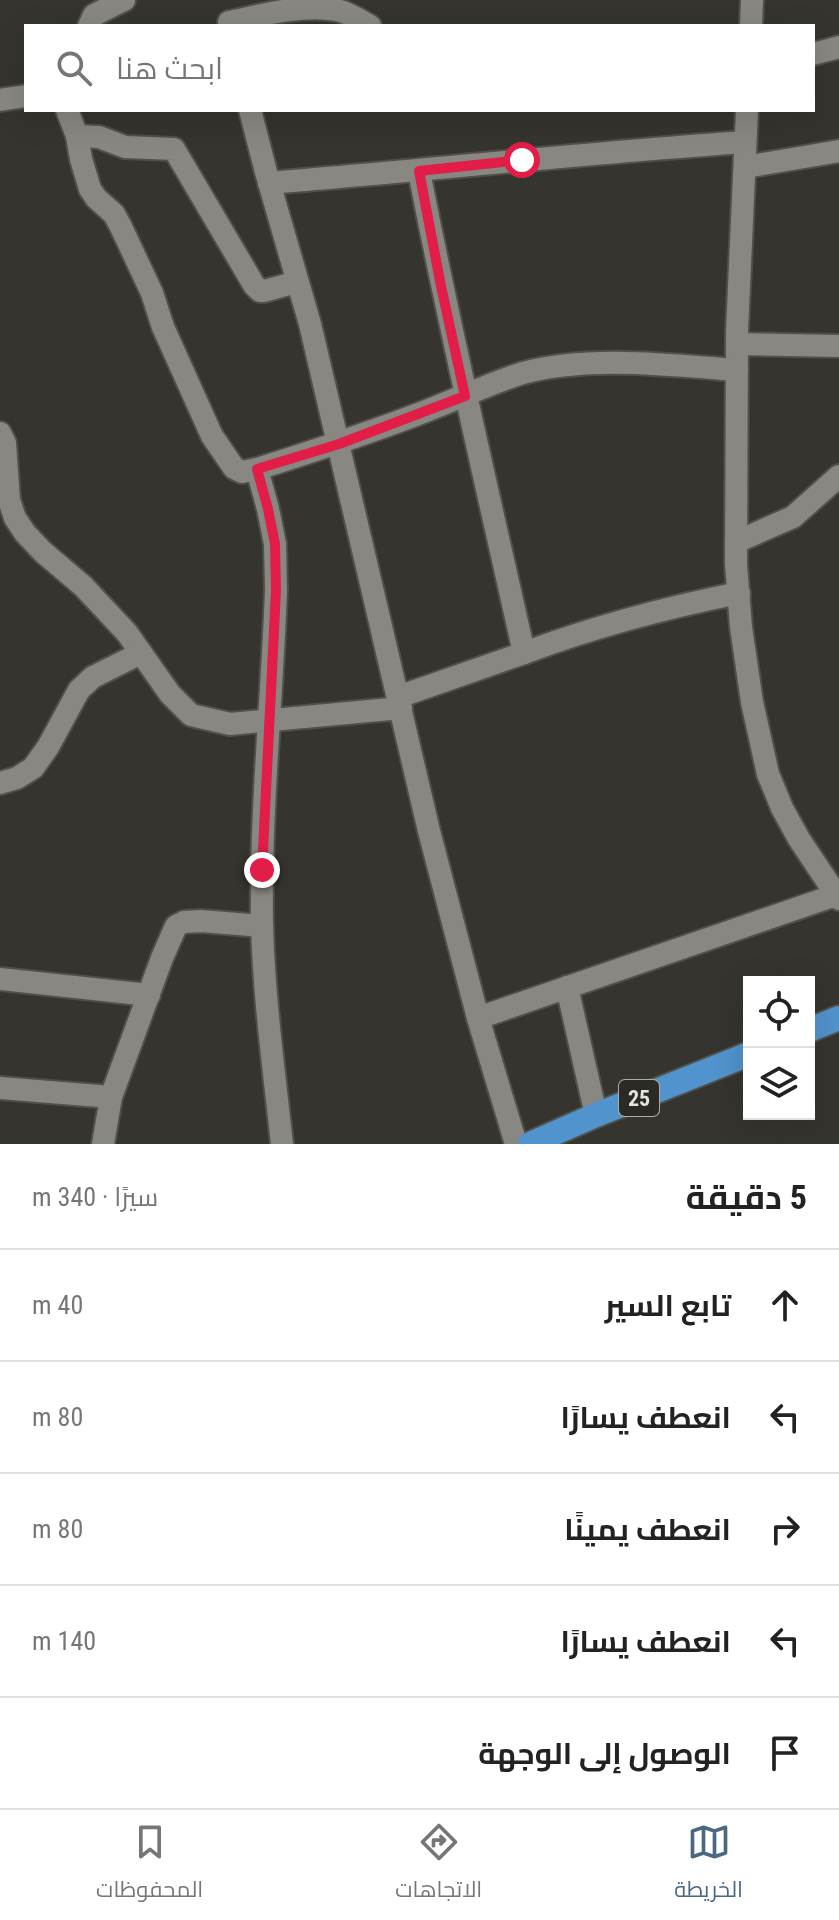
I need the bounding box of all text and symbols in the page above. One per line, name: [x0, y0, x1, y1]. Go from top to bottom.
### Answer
search box: [24, 24, 815, 112]
icon: search: [52, 46, 96, 90]
text: ابحث هنا: [116, 51, 223, 86]
route start: [504, 142, 540, 178]
route end: [244, 852, 280, 888]
map controls: [743, 976, 815, 1120]
button: locate: [743, 976, 815, 1048]
button: layers: [743, 1048, 815, 1120]
road number: 25: [619, 1080, 659, 1116]
text: 5 دقيقة: [686, 1177, 807, 1217]
text: سيرًا · 340 m: [32, 1182, 158, 1212]
icon: ahead: [763, 1283, 807, 1327]
text: تابع السير: [605, 1288, 731, 1323]
text: 40 m: [32, 1290, 83, 1320]
icon: left: [763, 1395, 807, 1439]
text: انعطف يسارًا: [560, 1400, 731, 1435]
text: 80 m: [32, 1402, 83, 1432]
icon: right: [763, 1507, 807, 1551]
text: انعطف يمينًا: [564, 1512, 731, 1547]
text: 80 m: [32, 1514, 83, 1544]
icon: left: [763, 1619, 807, 1663]
text: انعطف يسارًا: [560, 1624, 731, 1659]
text: 140 m: [32, 1626, 96, 1656]
icon: arrive: [763, 1731, 807, 1775]
text: الوصول إلى الوجهة: [478, 1736, 731, 1771]
tab: المحفوظات: [96, 1820, 203, 1910]
tab: الاتجاهات: [395, 1820, 482, 1910]
tab: الخريطة: [674, 1820, 743, 1910]

